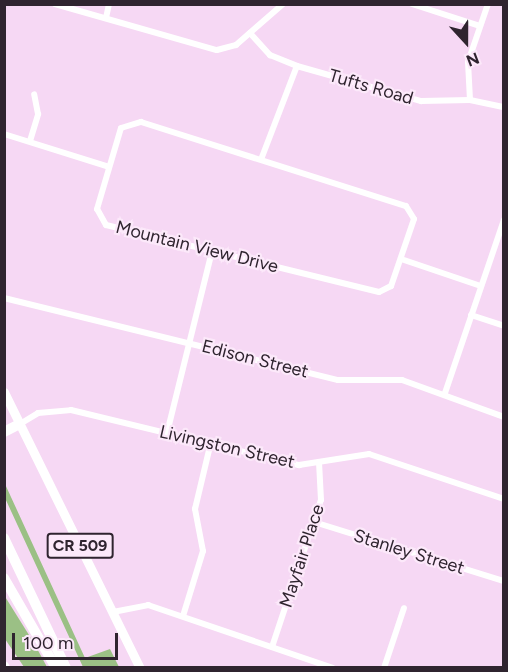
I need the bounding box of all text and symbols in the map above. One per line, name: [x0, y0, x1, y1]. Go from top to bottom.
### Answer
north arrow: [436, 12, 496, 72]
text: N: [463, 48, 482, 70]
street label: Tufts Road: [326, 65, 416, 109]
street label: Mountain View Drive: [113, 216, 281, 278]
street label: Edison Street: [199, 335, 311, 383]
street label: Livingston Street: [157, 421, 297, 473]
street label: Mayfair Place: [275, 502, 329, 610]
street label: Stanley Street: [351, 525, 467, 579]
road number: CR 509: [46, 533, 115, 559]
scale bar: [15, 621, 122, 659]
text: 100 m: [23, 632, 73, 654]

